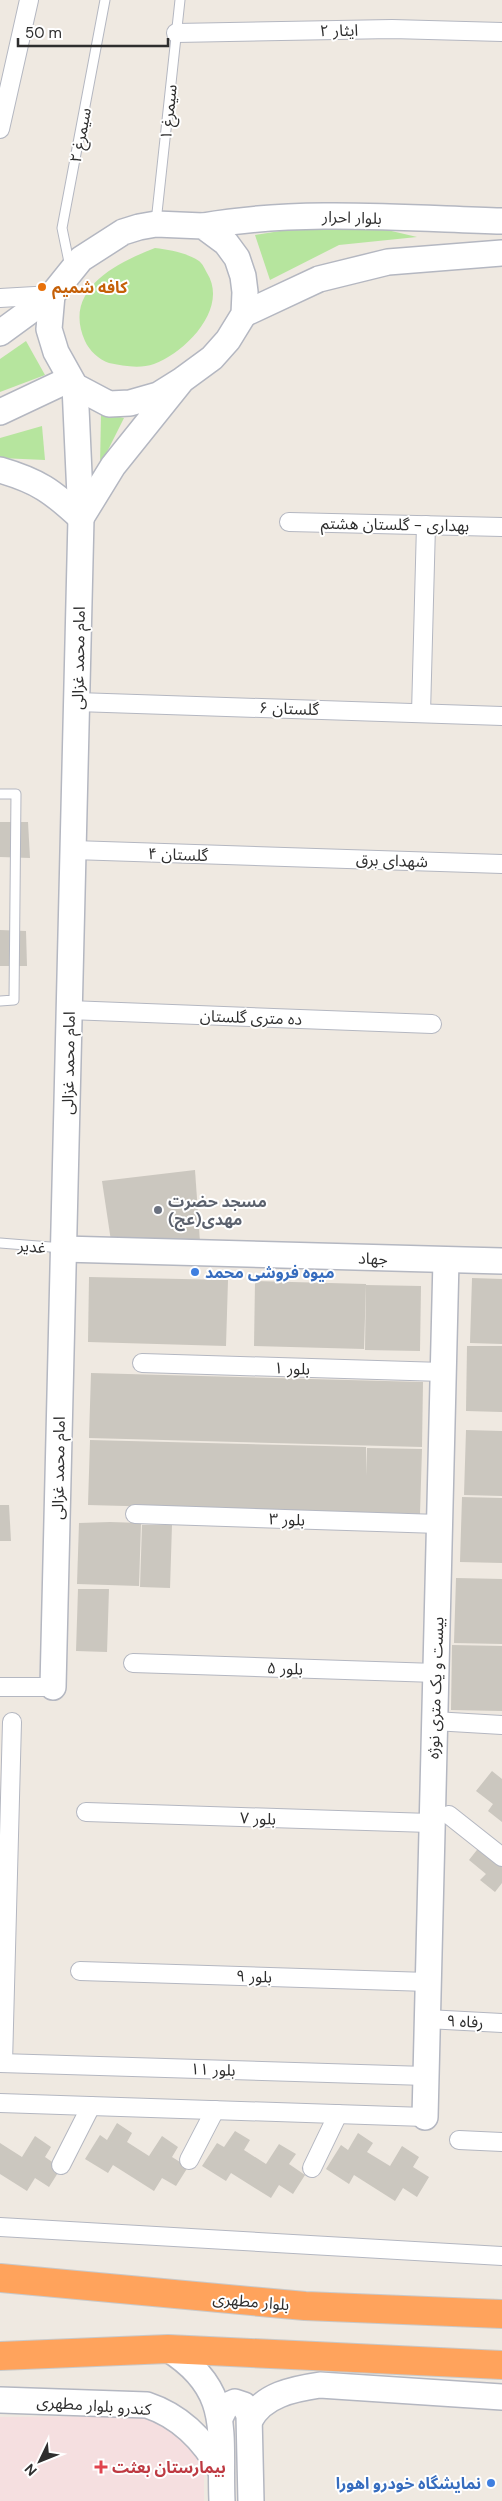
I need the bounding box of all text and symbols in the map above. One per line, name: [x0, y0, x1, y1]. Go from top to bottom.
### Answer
scale bar: [18, 15, 168, 47]
street label: ایثار ۲: [320, 20, 358, 41]
text: 50 m: [25, 23, 62, 43]
street label: سیمرغ ۱: [155, 83, 184, 141]
street label: سیمرغ ۲: [65, 106, 98, 165]
street label: بلوار احرار: [321, 206, 382, 229]
place label: کافه شمیم: [52, 277, 128, 300]
marker: کافه شمیم: [36, 281, 48, 293]
street label: بهداری - گلستان هشتم: [321, 513, 469, 538]
street label: امام محمد غزالی: [67, 606, 92, 710]
street label: گلستان ۶: [259, 697, 320, 720]
street label: گلستان ۴: [148, 843, 209, 866]
street label: شهدای برق: [356, 849, 428, 872]
street label: ده متری گلستان: [200, 1005, 302, 1030]
street label: امام محمد غزالی: [57, 1011, 82, 1115]
place label: مسجد حضرت مهدی(عج): [168, 1191, 267, 1232]
marker: مسجد حضرت مهدی(عج): [152, 1204, 164, 1216]
street label: غدیر: [16, 1235, 47, 1258]
street label: جهاد: [358, 1247, 388, 1270]
place label: میوه فروشی محمد: [205, 1262, 334, 1283]
marker: میوه فروشی محمد: [189, 1266, 201, 1278]
street label: بلور ۱: [274, 1357, 310, 1380]
street label: امام محمد غزالی: [47, 1416, 72, 1520]
street label: بلور ۳: [269, 1508, 305, 1531]
street label: بیست و یک متری نوژه: [423, 1617, 448, 1760]
street label: بلور ۵: [267, 1657, 303, 1680]
street label: بلور ۷: [240, 1807, 276, 1830]
street label: بلور ۹: [236, 1965, 272, 1988]
street label: رفاه ۹: [446, 2010, 484, 2033]
street label: بلور ۱۱: [190, 2058, 236, 2081]
street label: بلوار مطهری: [212, 2288, 290, 2315]
street label: کندرو بلوار مطهری: [36, 2391, 152, 2420]
north arrow: [15, 2436, 65, 2486]
place label: بیمارستان بعثت: [112, 2457, 226, 2478]
text: N: [20, 2460, 41, 2480]
marker: بیمارستان بعثت: [94, 2460, 108, 2474]
place label: نمایشگاه خودرو اهورا: [336, 2473, 481, 2494]
marker: نمایشگاه خودرو اهورا: [485, 2477, 497, 2489]

